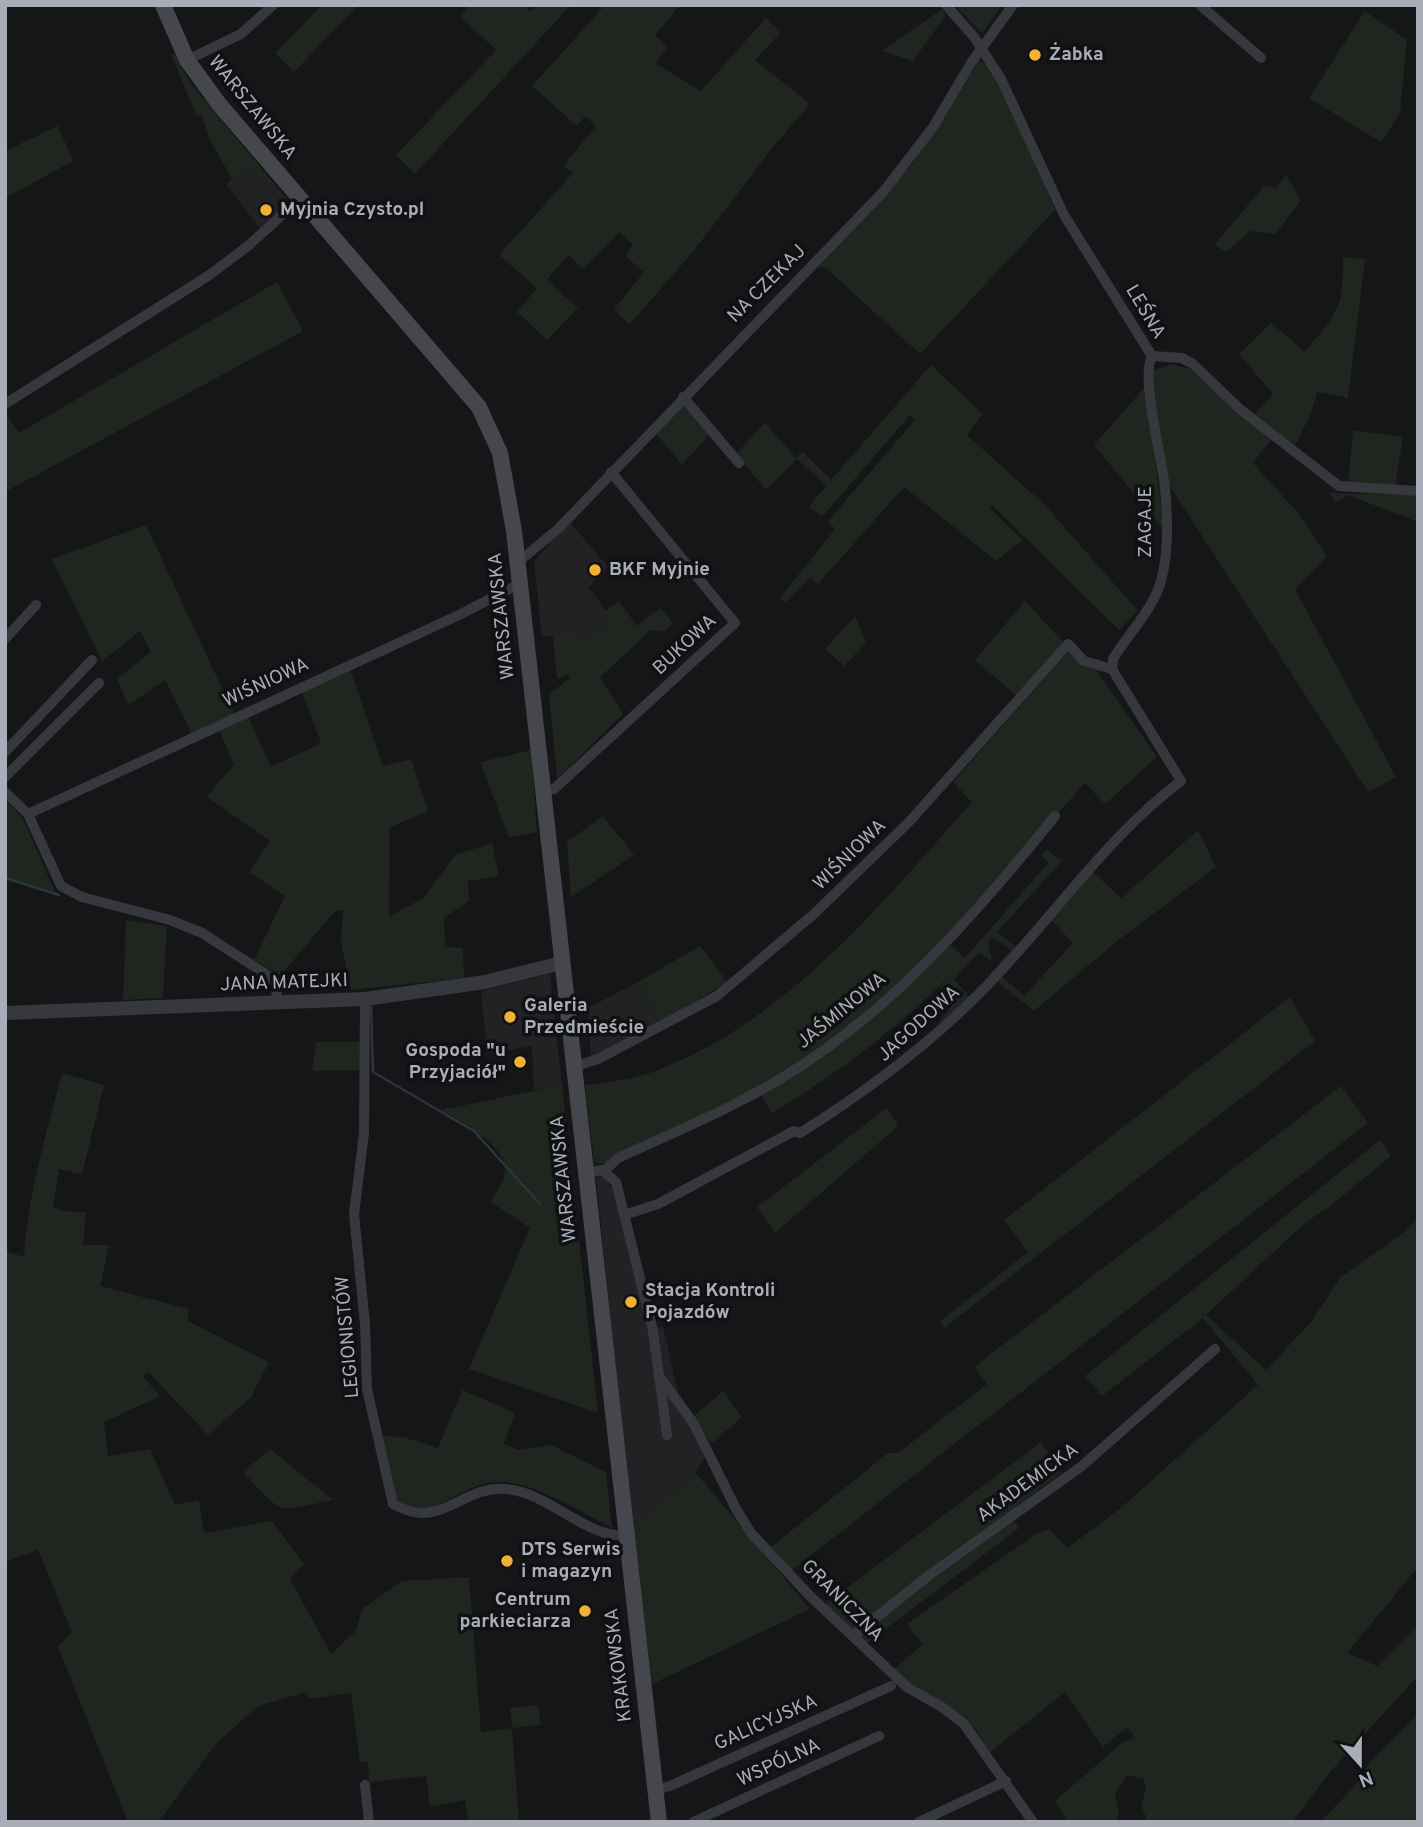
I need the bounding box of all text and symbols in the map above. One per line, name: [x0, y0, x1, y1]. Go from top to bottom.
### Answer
place label: Żabka: [1049, 42, 1104, 67]
marker: Żabka: [1027, 47, 1043, 63]
street label: WARSZAWSKA: [202, 51, 302, 165]
place label: Myjnia Czysto.pl: [280, 198, 424, 222]
marker: Myjnia Czysto.pl: [258, 202, 274, 218]
street label: NA CZEKAJ: [723, 240, 811, 328]
street label: LEŚNA: [1119, 280, 1171, 344]
street label: ZAGAJE: [1134, 486, 1158, 558]
street label: WARSZAWSKA: [483, 551, 521, 681]
place label: BKF Myjnie: [609, 558, 710, 582]
marker: BKF Myjnie: [587, 562, 603, 578]
street label: BUKOWA: [648, 609, 722, 681]
street label: WIŚNIOWA: [219, 652, 313, 713]
street label: WIŚNIOWA: [808, 814, 892, 896]
street label: JAŚMINOWA: [792, 967, 892, 1055]
street label: JANA MATEJKI: [220, 969, 348, 997]
street label: JAGODOWA: [873, 981, 965, 1067]
place label: Galeria Przedmieście: [524, 994, 644, 1040]
marker: Galeria Przedmieście: [502, 1009, 518, 1025]
place label: Gospoda "u Przyjaciół": [405, 1039, 506, 1085]
marker: Gospoda "u Przyjaciół": [512, 1054, 528, 1070]
street label: WARSZAWSKA: [545, 1114, 583, 1244]
street label: LEGIONISTÓW: [330, 1275, 365, 1399]
place label: Stacja Kontroli Pojazdów: [645, 1279, 776, 1325]
marker: Stacja Kontroli Pojazdów: [623, 1294, 639, 1310]
street label: AKADEMICKA: [973, 1438, 1083, 1528]
place label: DTS Serwis i magazyn: [521, 1538, 621, 1584]
marker: DTS Serwis i magazyn: [499, 1553, 515, 1569]
street label: GRANICZNA: [796, 1555, 888, 1647]
place label: Centrum parkieciarza: [460, 1588, 571, 1634]
marker: Centrum parkieciarza: [577, 1603, 593, 1619]
street label: KRAKOWSKA: [600, 1607, 638, 1723]
street label: GALICYJSKA: [711, 1690, 821, 1756]
north arrow: [1325, 1729, 1395, 1799]
street label: WSPÓLNA: [733, 1732, 824, 1793]
text: N: [1355, 1764, 1376, 1792]

